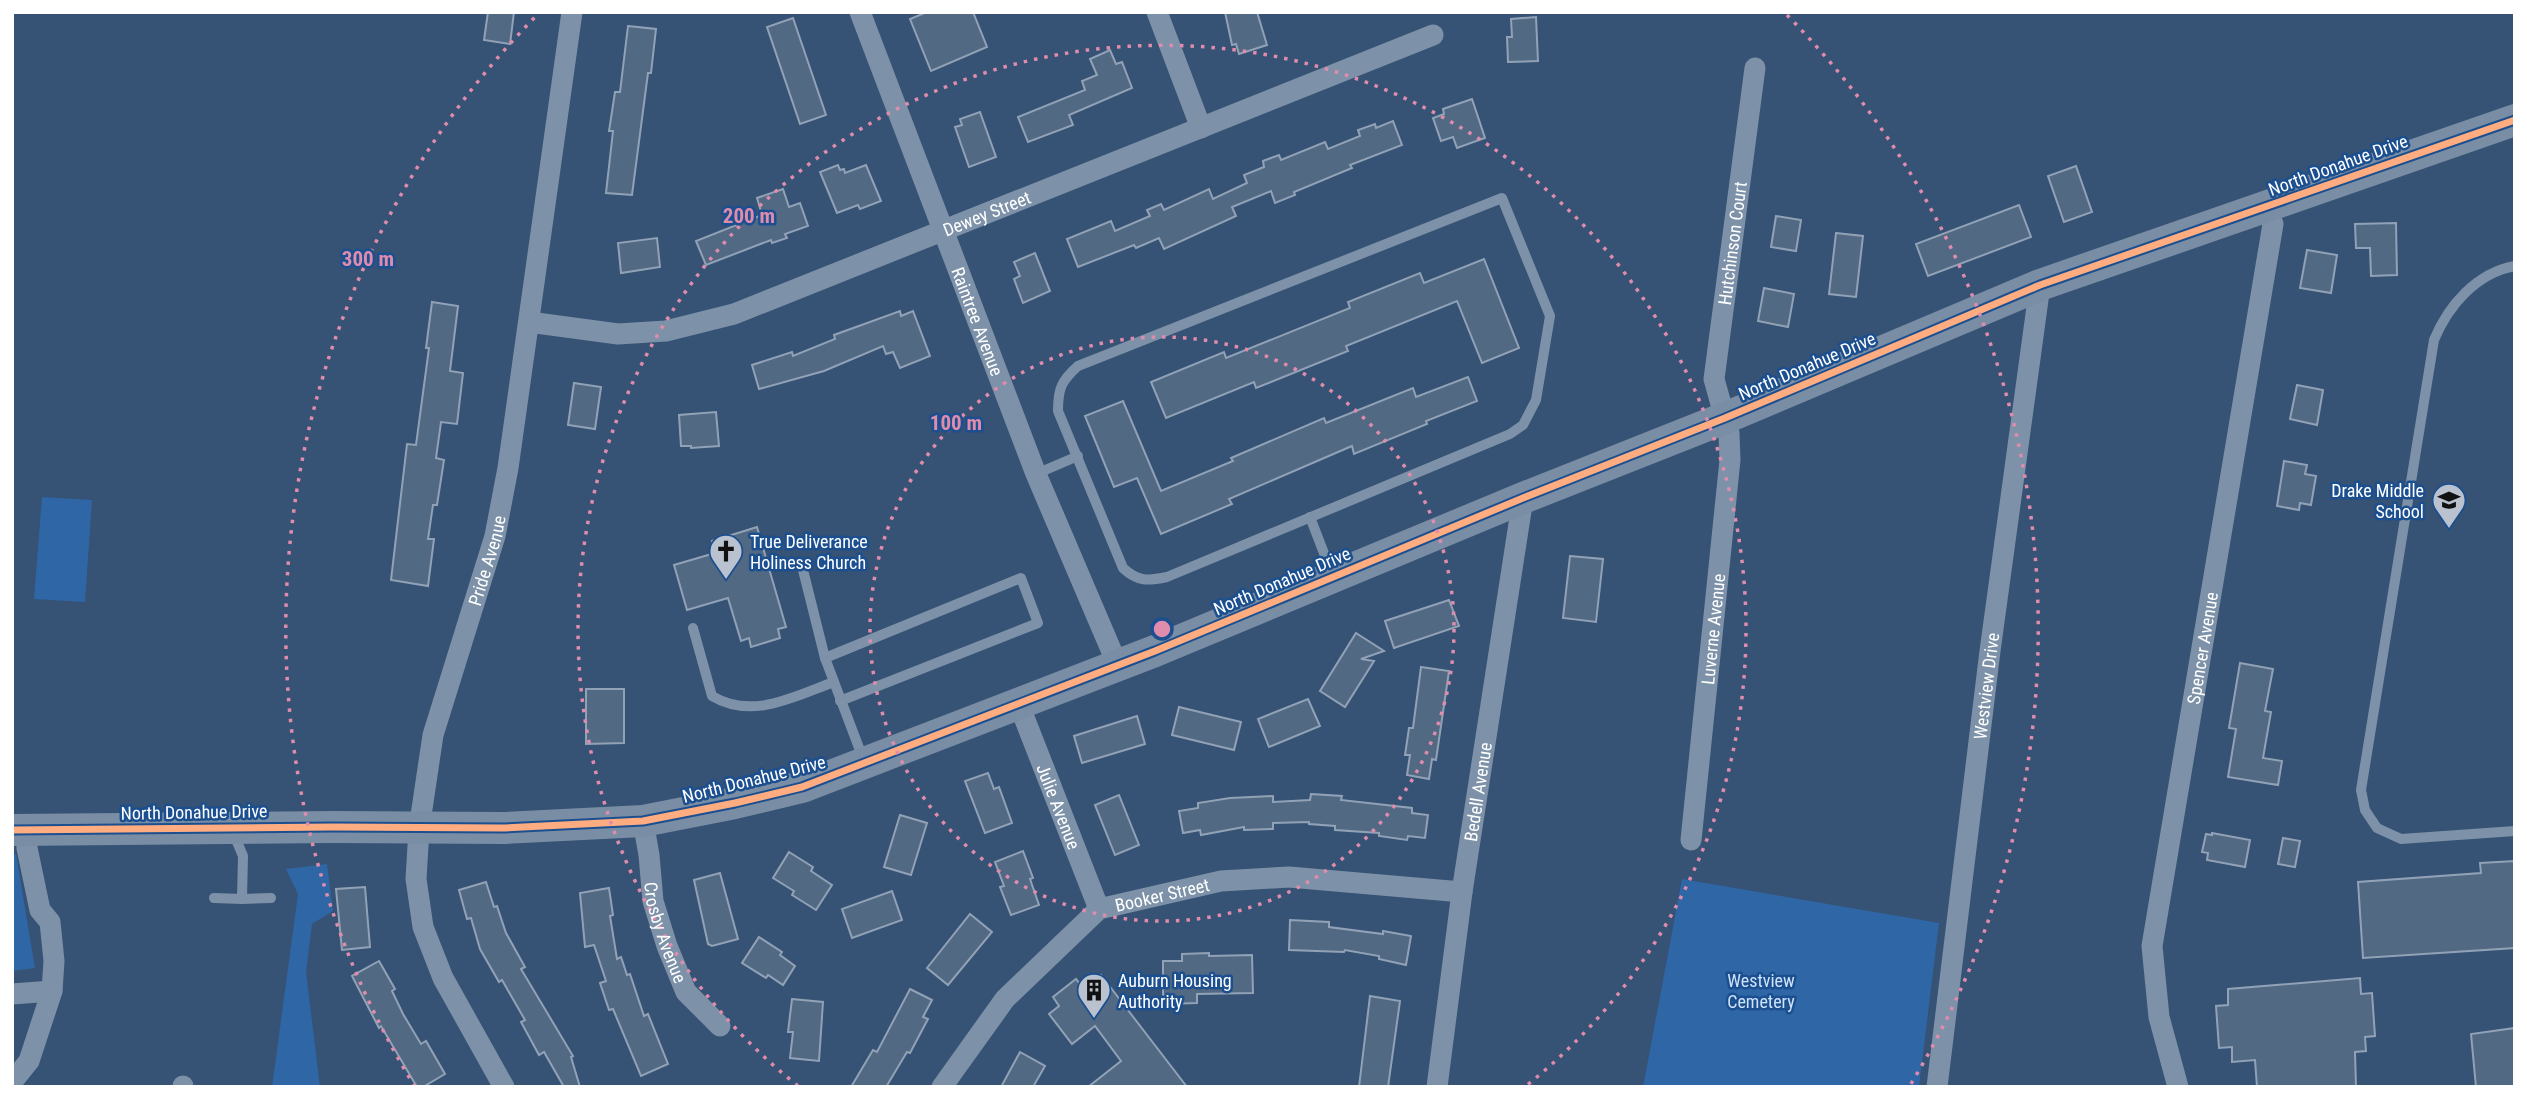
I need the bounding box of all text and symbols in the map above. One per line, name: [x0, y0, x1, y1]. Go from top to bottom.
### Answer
street label: North Donahue Drive: [2265, 130, 2411, 200]
street label: Hutchinson Court: [1713, 180, 1750, 306]
street label: Dewey Street: [940, 186, 1034, 240]
text: 200 m: [723, 204, 775, 228]
text: 300 m: [342, 247, 394, 271]
street label: Raintree Avenue: [948, 264, 1008, 379]
street label: North Donahue Drive: [1735, 328, 1879, 404]
text: 100 m: [930, 411, 982, 435]
place label: Drake Middle School: [2331, 480, 2424, 522]
school or university icon: Drake Middle School: [2430, 481, 2468, 530]
street label: Pride Avenue: [463, 514, 509, 608]
place label: True Deliverance Holiness Church: [750, 531, 868, 573]
church icon: True Deliverance Holiness Church: [707, 532, 745, 581]
street label: North Donahue Drive: [1210, 543, 1354, 619]
street label: Luverne Avenue: [1697, 573, 1729, 686]
street label: Spencer Avenue: [2182, 590, 2222, 706]
centre of rings: [1150, 617, 1174, 641]
street label: Westview Drive: [1969, 631, 2003, 741]
street label: Bedell Avenue: [1459, 741, 1496, 843]
street label: North Donahue Drive: [680, 751, 828, 807]
street label: Julie Avenue: [1033, 761, 1085, 852]
street label: North Donahue Drive: [120, 800, 268, 824]
street label: Booker Street: [1113, 874, 1211, 916]
street label: Crosby Avenue: [641, 881, 691, 986]
place label: Auburn Housing Authority: [1118, 970, 1232, 1012]
park label: Westview Cemetery: [1727, 970, 1795, 1012]
building icon: Auburn Housing Authority: [1075, 971, 1113, 1020]

